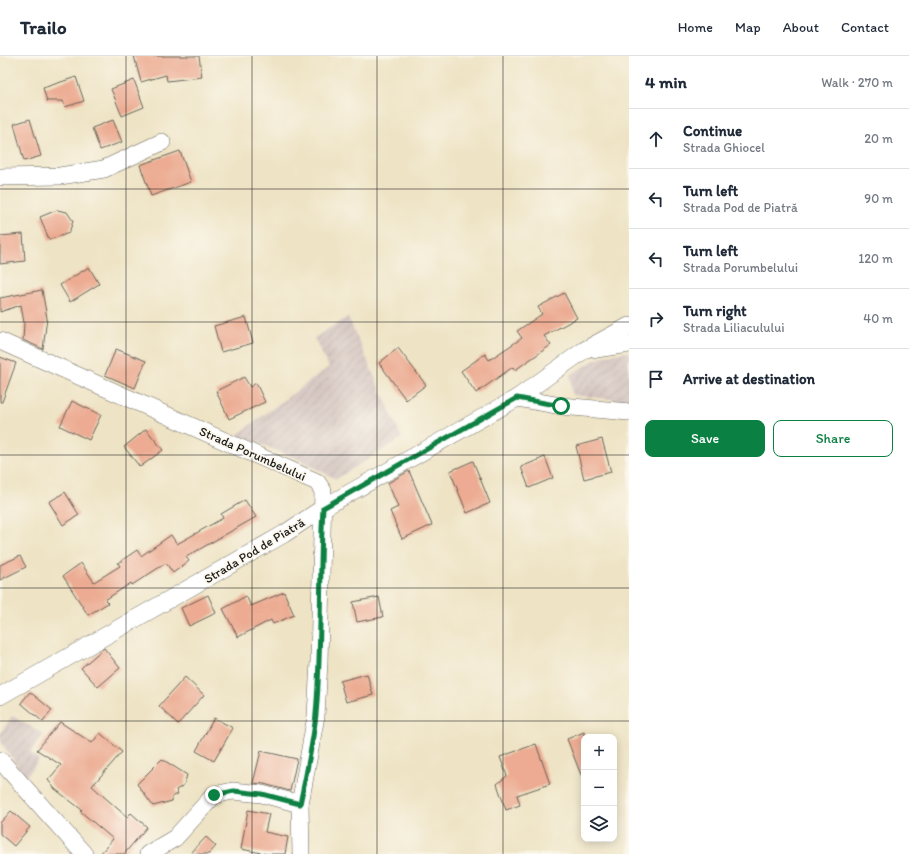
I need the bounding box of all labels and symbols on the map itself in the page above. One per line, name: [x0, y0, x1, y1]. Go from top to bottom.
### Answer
route start: [552, 397, 570, 415]
street label: Strada Porumbelului: [197, 423, 308, 484]
street label: Strada Pod de Piatră: [201, 514, 308, 586]
route end: [205, 786, 223, 804]

